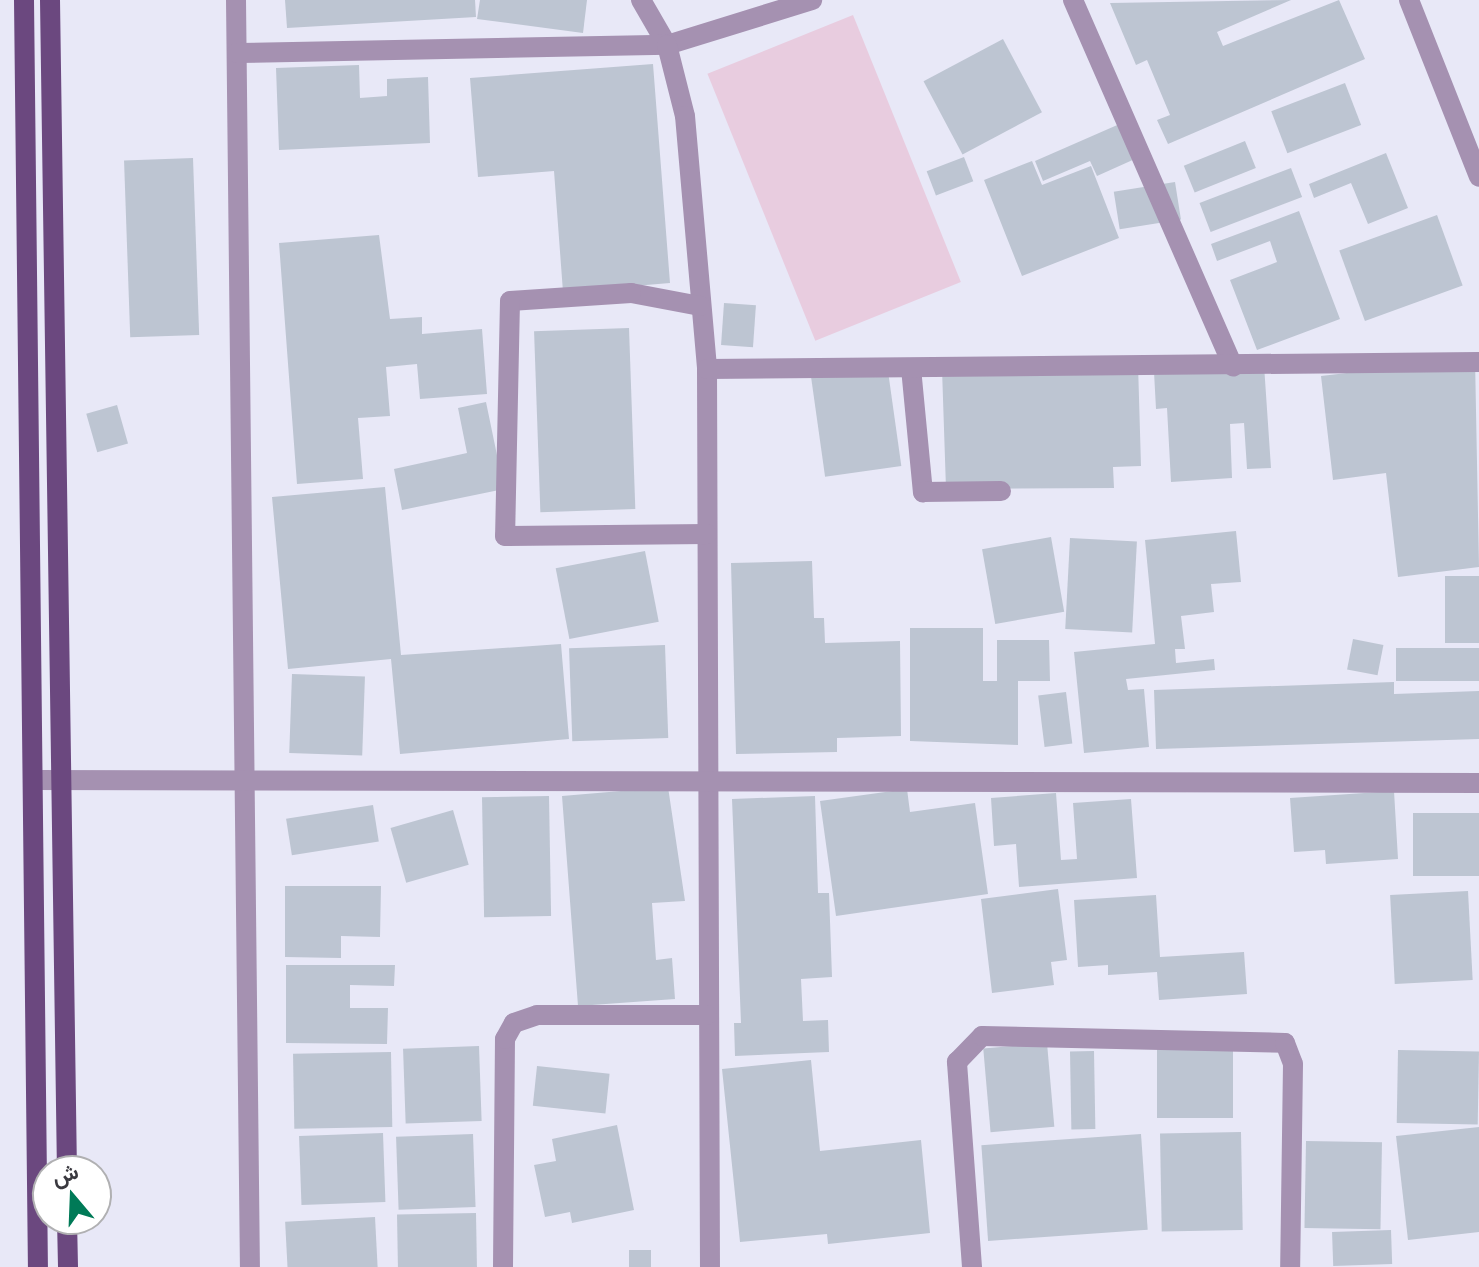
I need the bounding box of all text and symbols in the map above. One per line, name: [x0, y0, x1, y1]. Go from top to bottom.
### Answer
text: ش: [47, 1154, 83, 1195]
north arrow: [32, 1155, 112, 1235]

